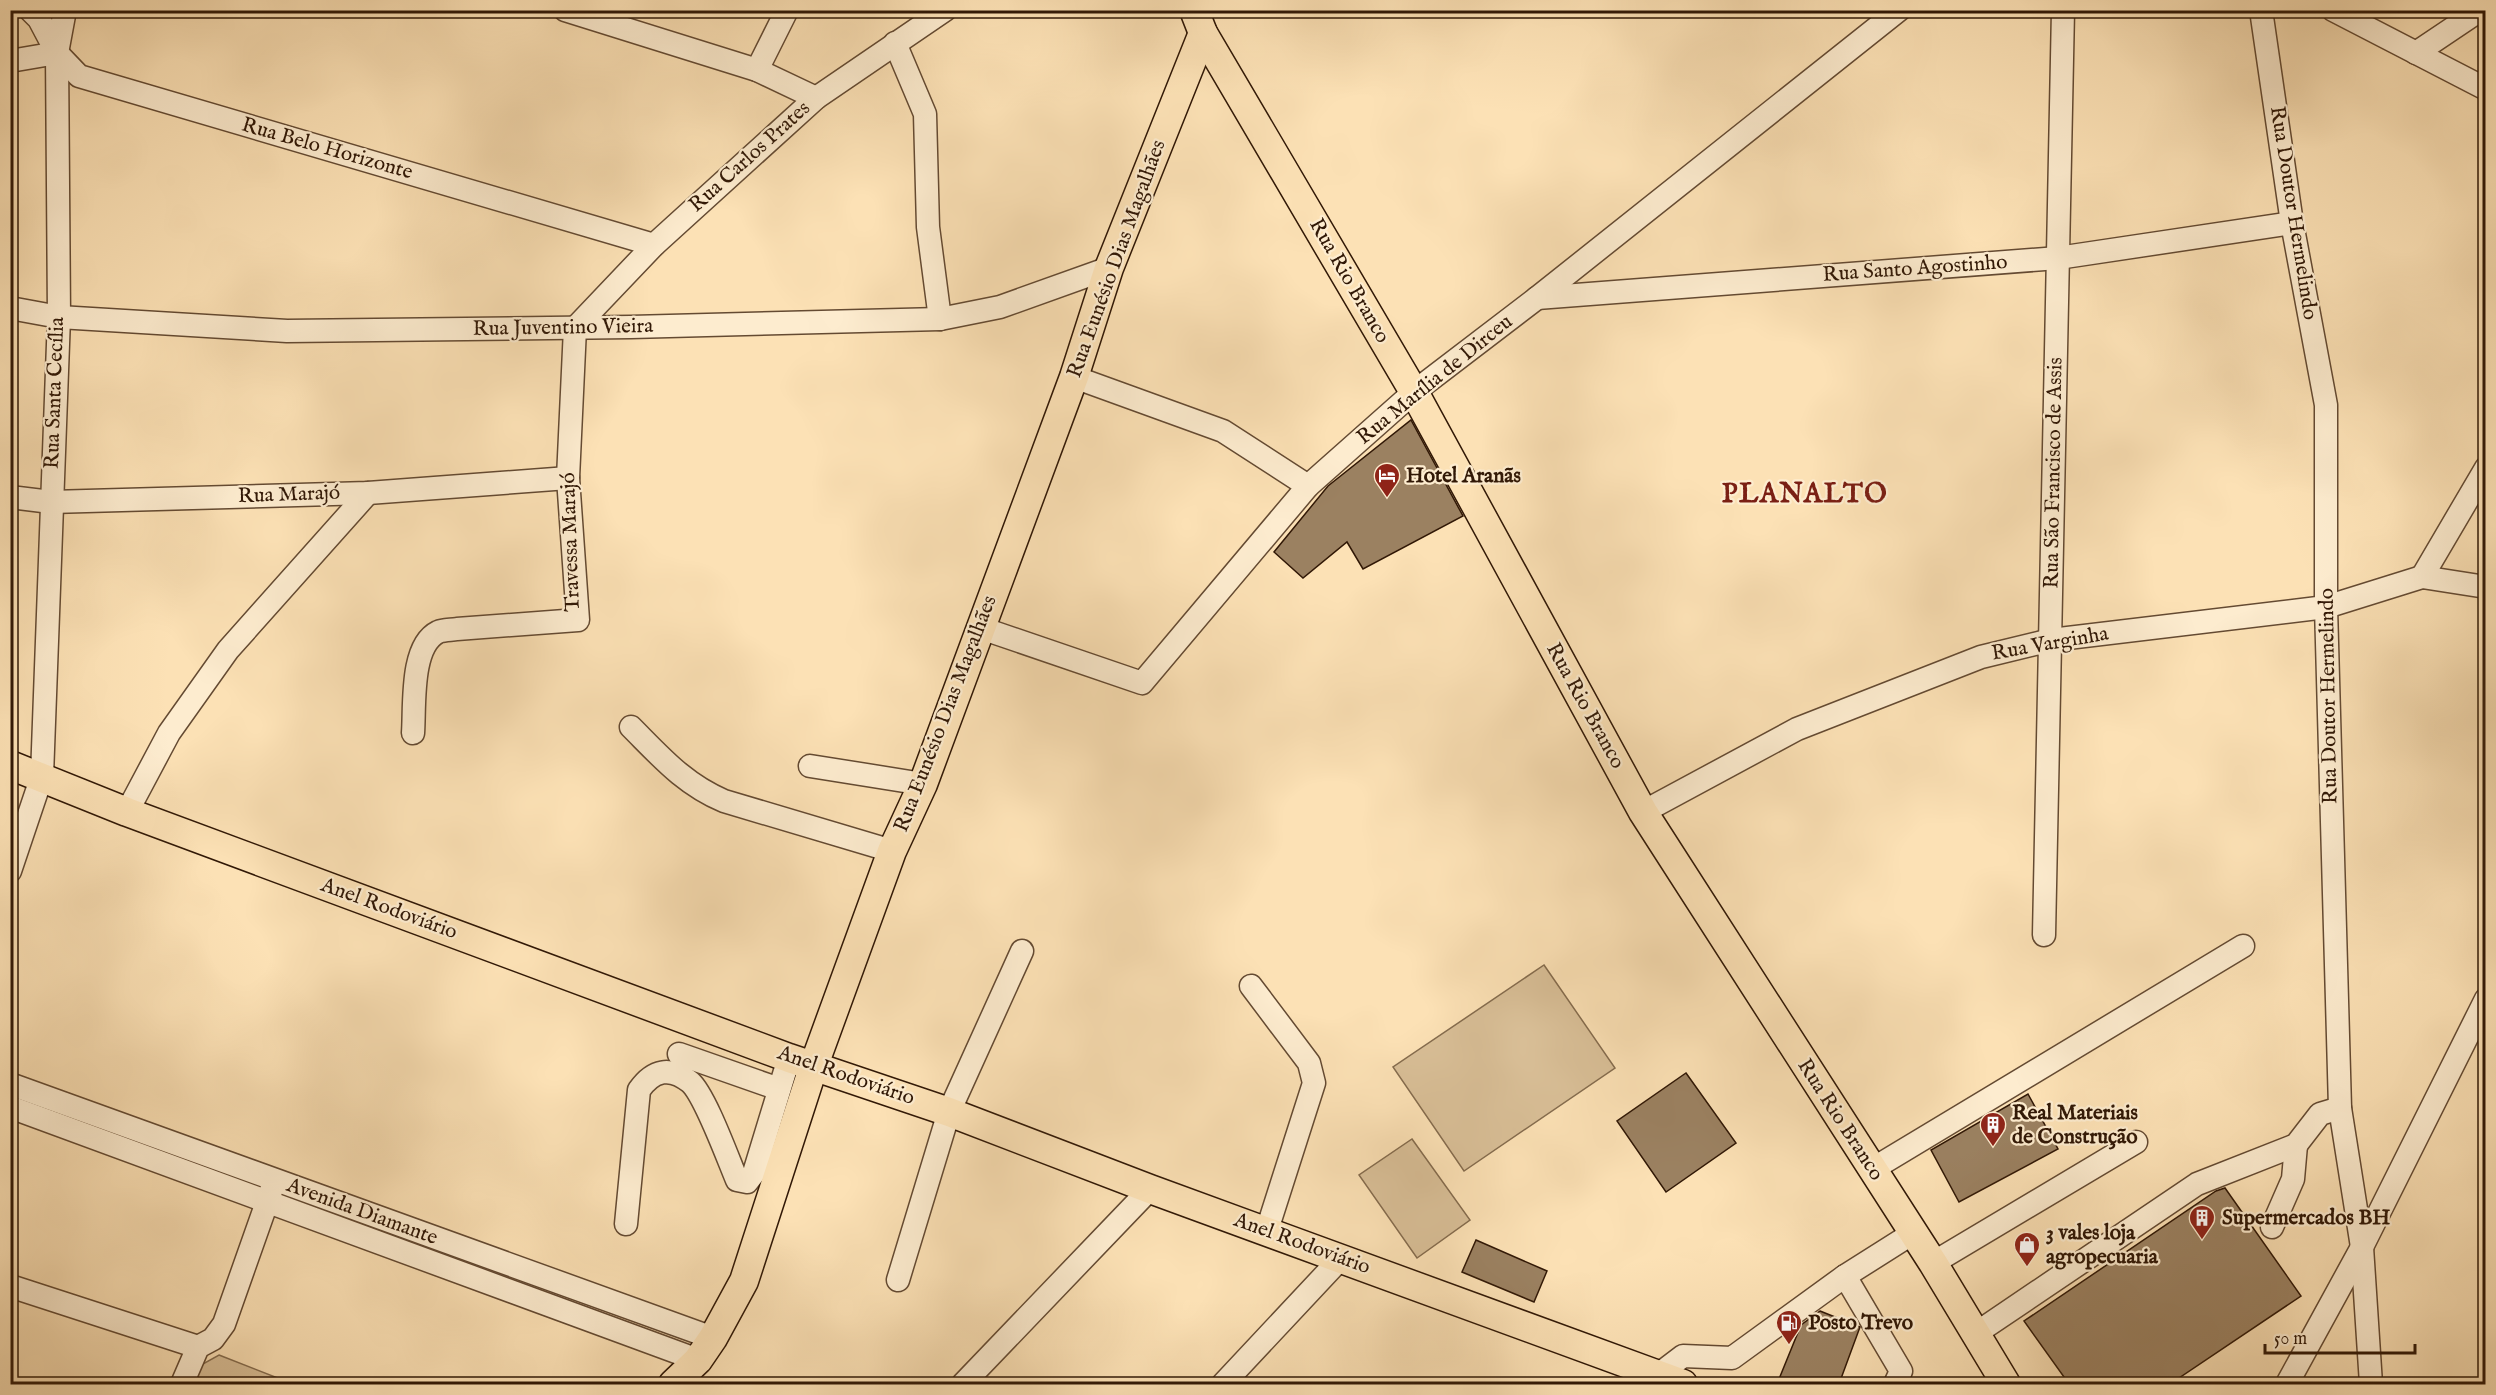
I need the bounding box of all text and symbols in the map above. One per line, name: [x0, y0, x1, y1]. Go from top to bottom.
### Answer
street label: Rua Carlos Prates: [684, 95, 816, 219]
street label: Rua Doutor Hermelindo: [2263, 104, 2323, 322]
street label: Rua Belo Horizonte: [238, 112, 416, 186]
street label: Rua Eunésio Dias Magalhães: [1061, 136, 1173, 382]
street label: Rua Rio Branco: [1302, 214, 1396, 348]
street label: Rua Santo Agostinho: [1822, 249, 2008, 289]
street label: Rua Marília de Dirceu: [1352, 309, 1518, 451]
street label: Rua Juventino Vieira: [473, 313, 654, 343]
street label: Rua Santa Cecília: [39, 316, 71, 469]
street label: Rua São Francisco de Assis: [2038, 357, 2070, 589]
hotel icon: Hotel Aranãs: [1372, 461, 1402, 499]
place label: Hotel Aranãs: [1406, 463, 1521, 490]
street label: Travessa Marajó: [555, 472, 587, 612]
district label: PLANALTO: [1722, 478, 1888, 512]
street label: Rua Marajó: [237, 480, 341, 510]
street label: Rua Doutor Hermelindo: [2314, 588, 2344, 804]
street label: Rua Eunésio Dias Magalhães: [888, 592, 1004, 836]
street label: Rua Varginha: [1990, 620, 2111, 668]
street label: Rua Rio Branco: [1539, 638, 1631, 774]
street label: Anel Rodoviário: [316, 871, 461, 946]
street label: Anel Rodoviário: [773, 1040, 918, 1112]
street label: Rua Rio Branco: [1791, 1054, 1889, 1186]
place label: Real Materiais de Construção: [2012, 1100, 2138, 1151]
building icon: Real Materiais de Construção: [1978, 1110, 2008, 1148]
street label: Avenida Diamante: [282, 1172, 442, 1252]
building icon: Supermercados BH: [2187, 1203, 2217, 1241]
place label: Supermercados BH: [2222, 1205, 2390, 1232]
street label: Anel Rodoviário: [1229, 1206, 1374, 1281]
place label: 3 vales loja agropecuaria: [2046, 1220, 2159, 1271]
shop icon: 3 vales loja agropecuaria: [2012, 1230, 2042, 1268]
fuel station icon: Posto Trevo: [1774, 1308, 1804, 1346]
place label: Posto Trevo: [1808, 1310, 1914, 1337]
scale bar: [2265, 1317, 2415, 1355]
text: 50 m: [2274, 1328, 2307, 1351]

